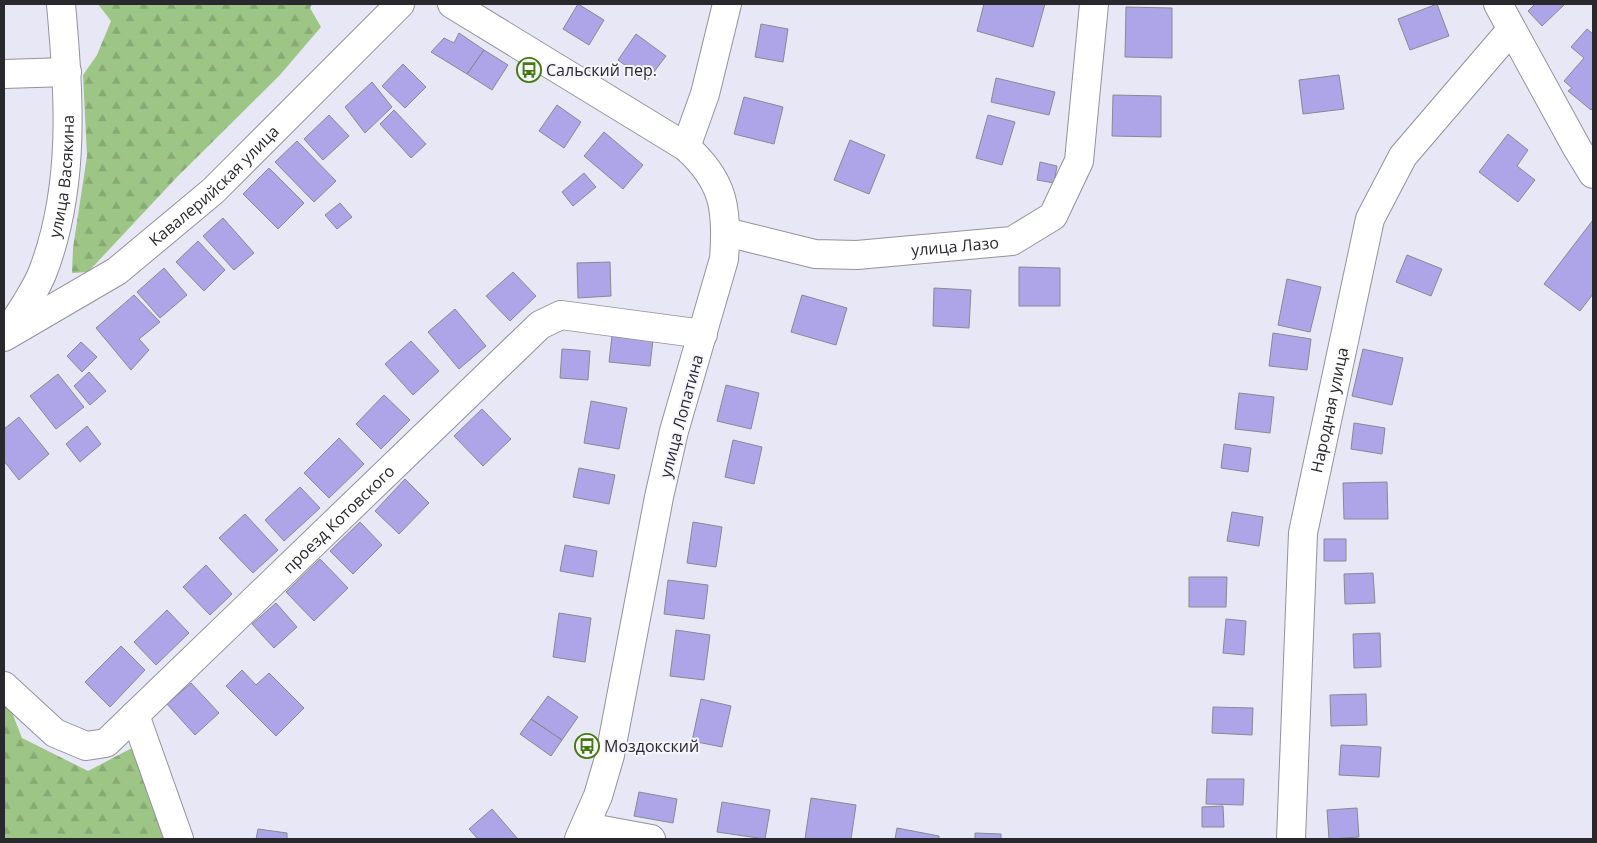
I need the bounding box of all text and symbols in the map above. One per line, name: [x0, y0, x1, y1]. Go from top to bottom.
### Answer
bus stop icon: Сальский пер.: [516, 57, 542, 83]
place label: Сальский пер.: [546, 59, 657, 81]
street label: улица Васякина: [43, 115, 79, 240]
street label: Кавалерийская улица: [144, 120, 284, 251]
street label: улица Лазо: [910, 231, 1000, 261]
street label: Народная улица: [1305, 345, 1353, 475]
street label: улица Лопатина: [654, 352, 708, 480]
street label: проезд Котовского: [278, 460, 399, 578]
bus stop icon: Моздокский: [574, 733, 600, 759]
place label: Моздокский: [604, 735, 699, 757]

